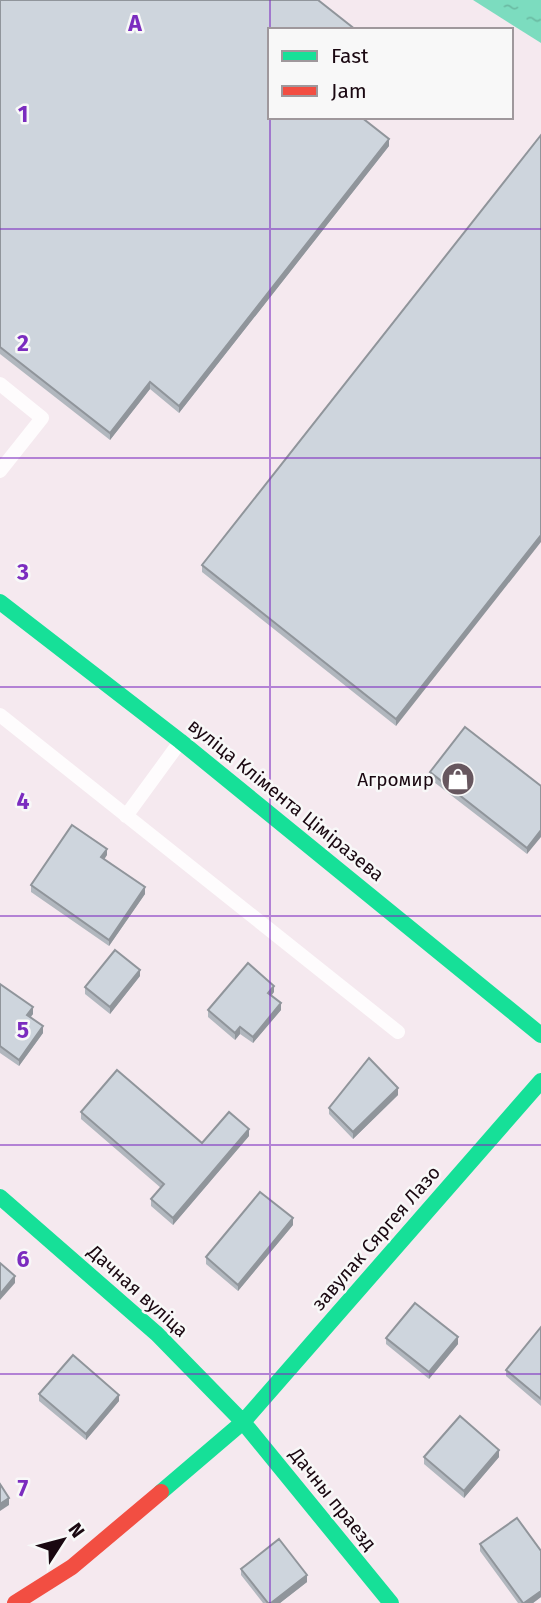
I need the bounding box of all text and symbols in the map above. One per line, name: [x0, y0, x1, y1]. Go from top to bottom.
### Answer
text: A: [127, 9, 142, 37]
legend: [268, 28, 513, 119]
text: Fast: [331, 43, 369, 69]
text: Jam: [331, 78, 367, 104]
text: 1: [18, 100, 28, 128]
text: 2: [17, 329, 29, 357]
text: 3: [16, 558, 29, 586]
street label: вуліца Клімента Ціміразева: [183, 714, 389, 886]
shop icon: Агромир: [439, 760, 477, 798]
place label: Агромир: [357, 768, 434, 791]
text: 4: [17, 787, 30, 815]
text: 5: [17, 1016, 29, 1044]
street label: завулак Сяргея Лазо: [307, 1161, 445, 1315]
street label: Дачная вуліца: [82, 1239, 193, 1342]
text: 6: [17, 1245, 30, 1273]
street label: Дачны праезд: [284, 1442, 381, 1555]
text: 7: [18, 1474, 29, 1502]
north arrow: [28, 1505, 98, 1575]
text: N: [63, 1518, 89, 1542]

